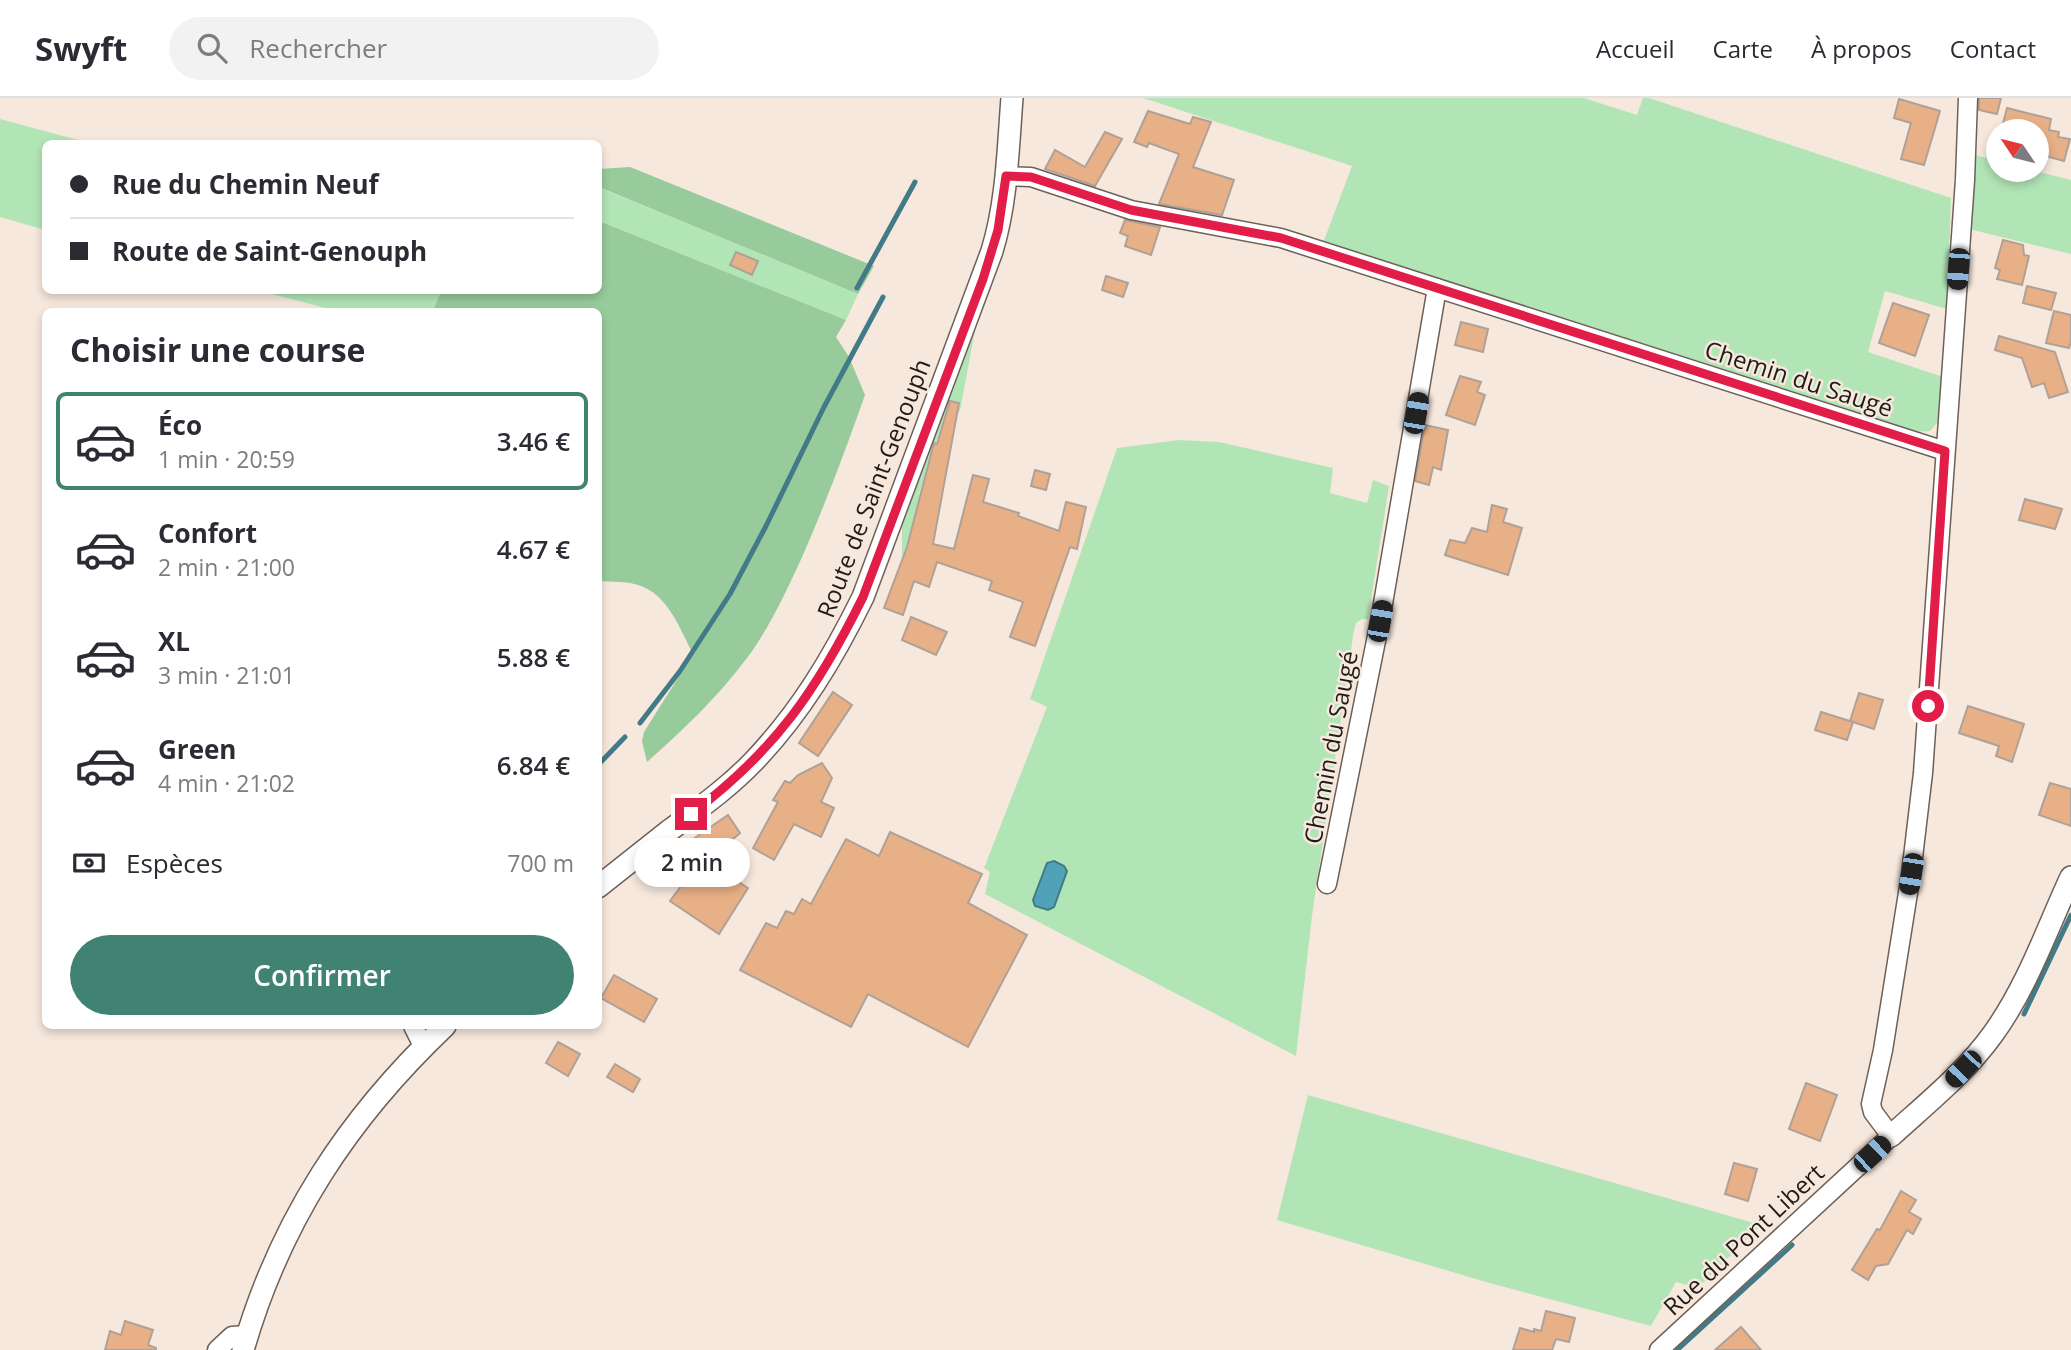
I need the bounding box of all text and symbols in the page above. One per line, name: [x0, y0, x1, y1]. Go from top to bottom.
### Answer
search box: [169, 17, 659, 80]
text: Swyft: [35, 26, 127, 71]
icon: search: [193, 29, 231, 67]
text: Rechercher: [249, 30, 387, 66]
text: Accueil: [1596, 32, 1675, 65]
text: Carte: [1713, 32, 1773, 65]
text: À propos: [1811, 32, 1912, 65]
text: Contact: [1950, 32, 2036, 65]
north arrow: [1986, 119, 2049, 182]
map controls: [1986, 119, 2049, 182]
text: Rue du Chemin Neuf: [112, 166, 379, 202]
text: Route de Saint-Genouph: [112, 233, 427, 269]
car: [1947, 247, 1970, 291]
text: Choisir une course: [70, 328, 365, 371]
street label: Chemin du Saugé: [1701, 332, 1897, 424]
street label: Route de Saint-Genouph: [808, 354, 938, 622]
car: [1403, 390, 1430, 436]
text: Éco: [158, 407, 202, 443]
icon: car: [74, 410, 137, 473]
text: 3.46 €: [497, 423, 570, 459]
text: 1 min · 20:59: [158, 443, 295, 475]
text: Confort: [158, 515, 257, 551]
icon: car: [74, 518, 137, 581]
text: 4.67 €: [497, 531, 570, 567]
text: 2 min · 21:00: [158, 551, 295, 583]
car: [1367, 598, 1394, 644]
text: XL: [158, 623, 190, 659]
icon: car: [74, 626, 137, 689]
text: 5.88 €: [497, 639, 570, 675]
street label: Chemin du Saugé: [1295, 648, 1365, 846]
text: 3 min · 21:01: [158, 659, 295, 691]
route start: [1912, 690, 1944, 722]
text: Green: [158, 731, 236, 767]
icon: car: [74, 734, 137, 797]
text: 6.84 €: [497, 747, 570, 783]
text: 4 min · 21:02: [158, 767, 295, 799]
route end: [675, 798, 707, 830]
callout: 2 min: [633, 838, 749, 888]
icon: cash: [70, 844, 108, 882]
text: Espèces: [126, 845, 223, 881]
text: 2 min: [661, 846, 723, 878]
text: 700 m: [507, 847, 574, 879]
car: [1898, 852, 1925, 896]
button: Confirmer: [70, 935, 574, 1015]
car: [1941, 1047, 1986, 1091]
car: [1850, 1132, 1895, 1176]
street label: Rue du Pont Libert: [1656, 1156, 1830, 1322]

